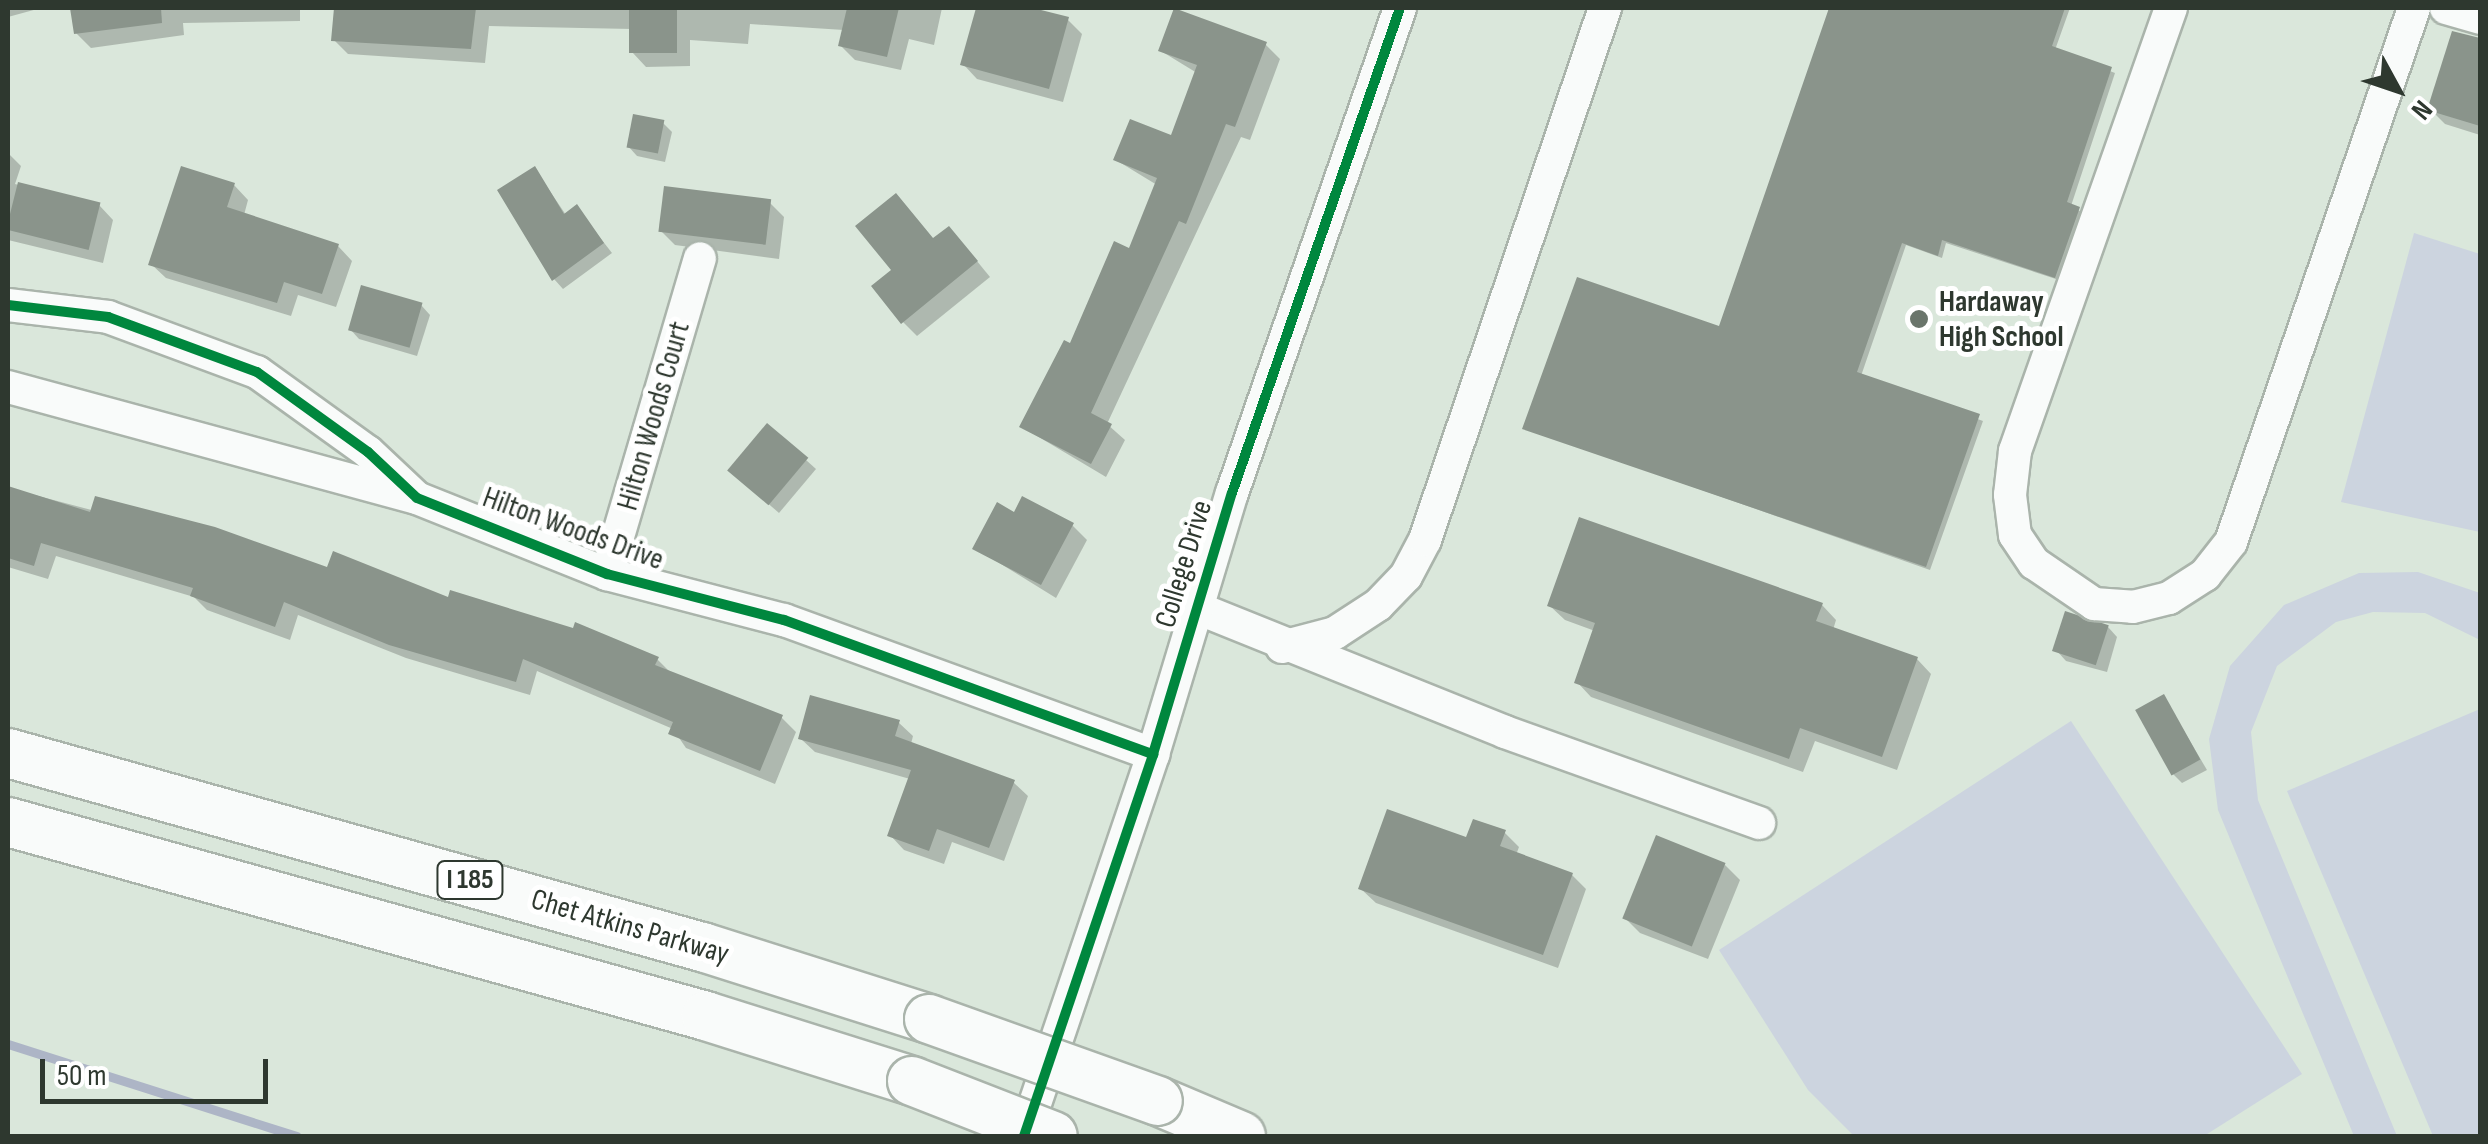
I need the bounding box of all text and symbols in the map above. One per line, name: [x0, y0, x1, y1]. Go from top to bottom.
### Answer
north arrow: [2348, 40, 2448, 140]
text: N: [2404, 93, 2439, 126]
place label: Hardaway High School: [1939, 284, 2064, 354]
marker: Hardaway High School: [1908, 308, 1930, 330]
street label: Hilton Woods Court: [610, 317, 698, 515]
street label: Hilton Woods Drive: [478, 480, 668, 578]
street label: College Drive: [1148, 496, 1220, 632]
road number: I 185: [435, 857, 505, 903]
street label: Chet Atkins Parkway: [527, 882, 733, 972]
scale bar: [45, 1039, 272, 1101]
text: 50 m: [57, 1058, 106, 1094]

